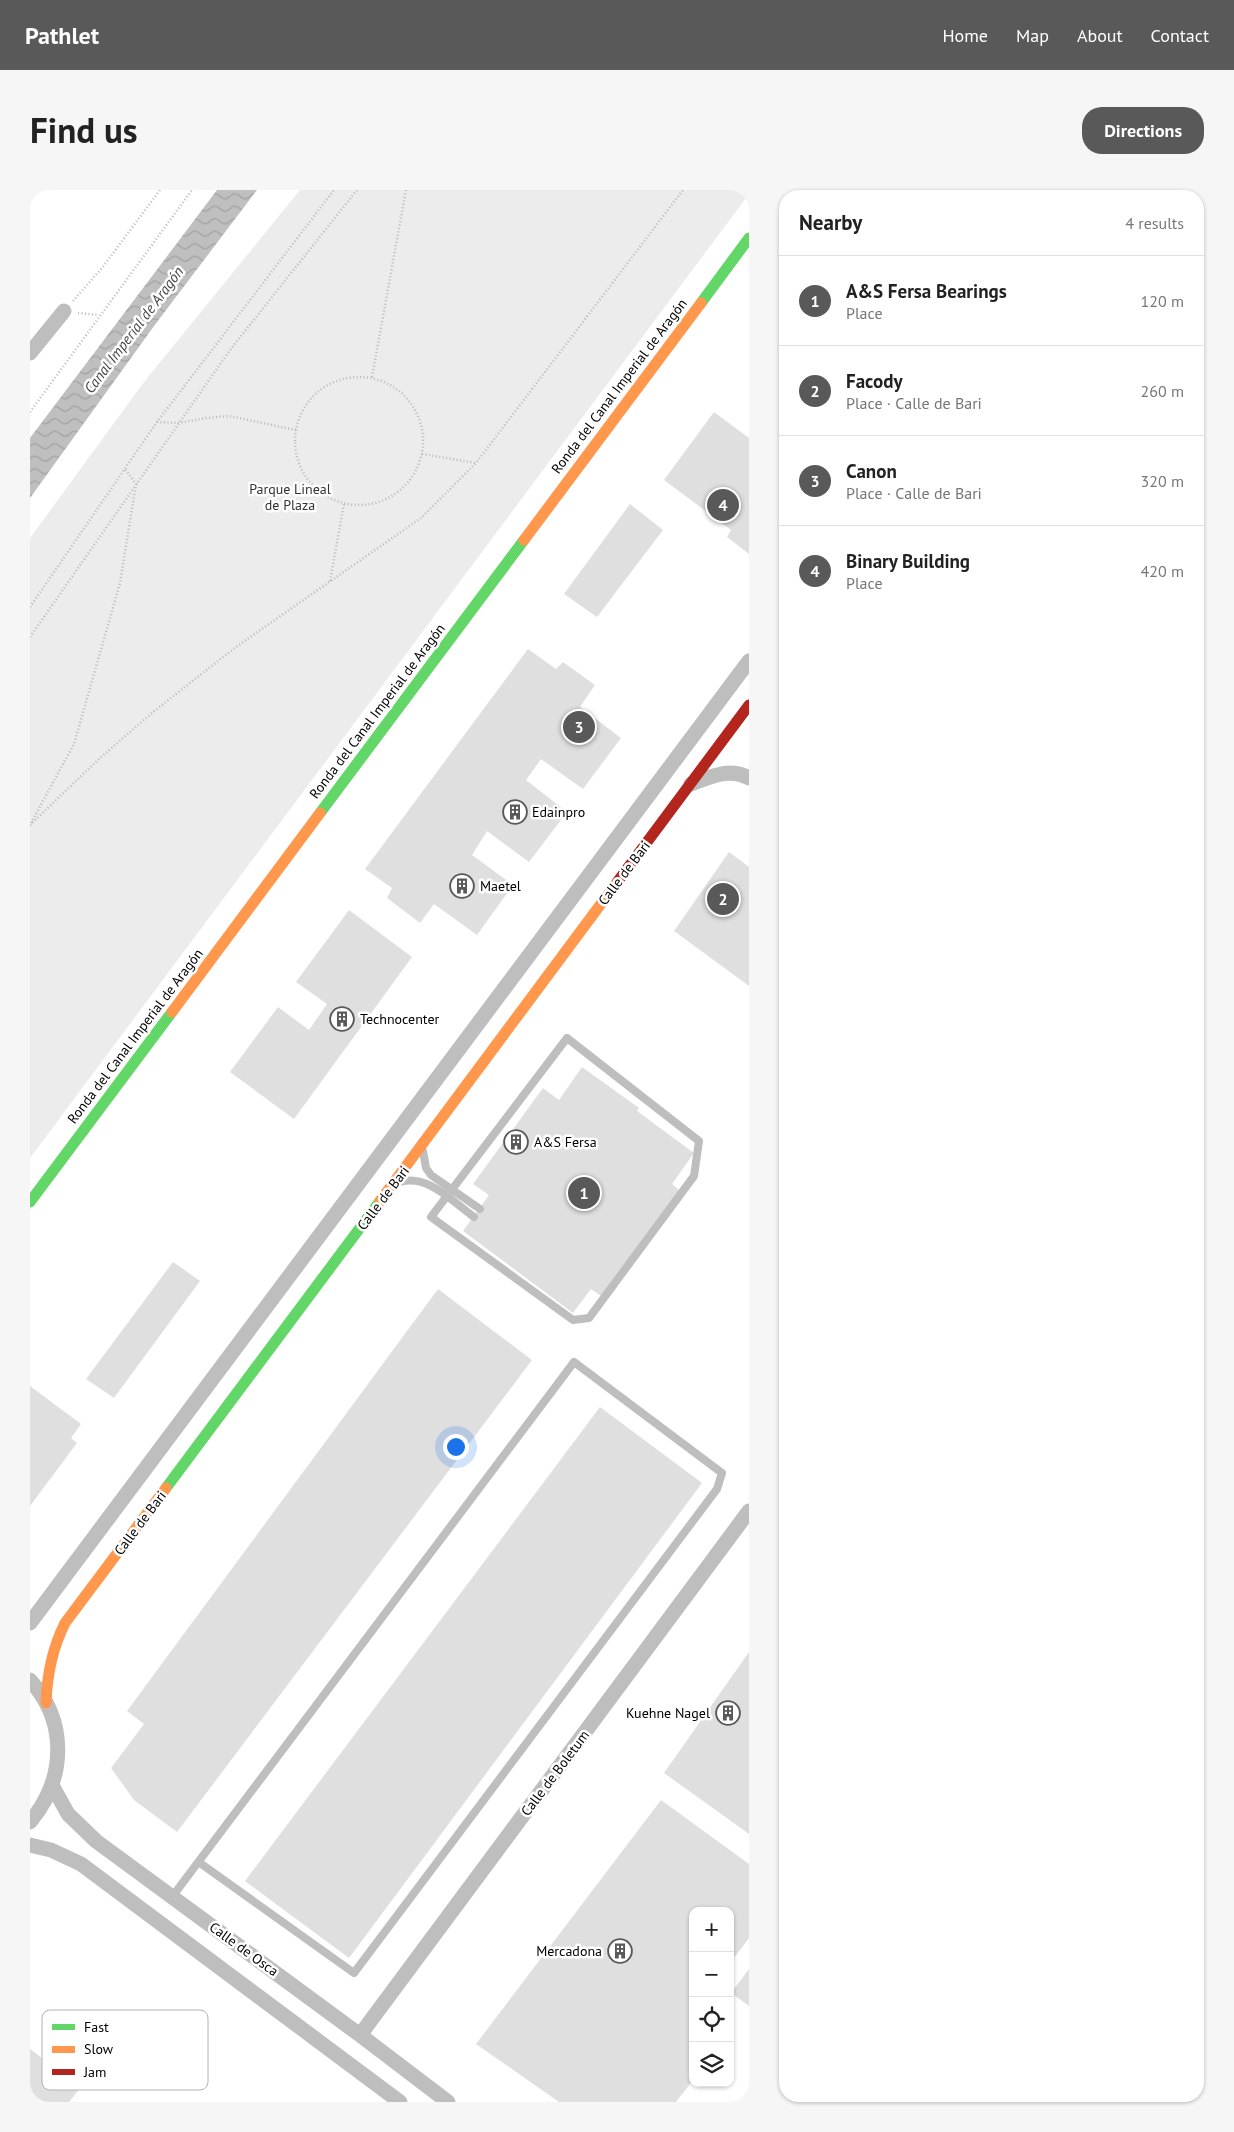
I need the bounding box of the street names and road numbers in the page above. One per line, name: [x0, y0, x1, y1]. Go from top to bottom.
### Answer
street label: Ronda del Canal Imperial de Aragón: [547, 295, 691, 477]
street label: Ronda del Canal Imperial de Aragón: [305, 620, 449, 802]
street label: Calle de Bari: [594, 837, 654, 909]
street label: Ronda del Canal Imperial de Aragón: [63, 945, 207, 1127]
street label: Calle de Bari: [353, 1162, 413, 1234]
street label: Calle de Bari: [110, 1487, 170, 1559]
street label: Calle de Boletum: [517, 1727, 593, 1819]
street label: Calle de Osca: [206, 1918, 282, 1980]

